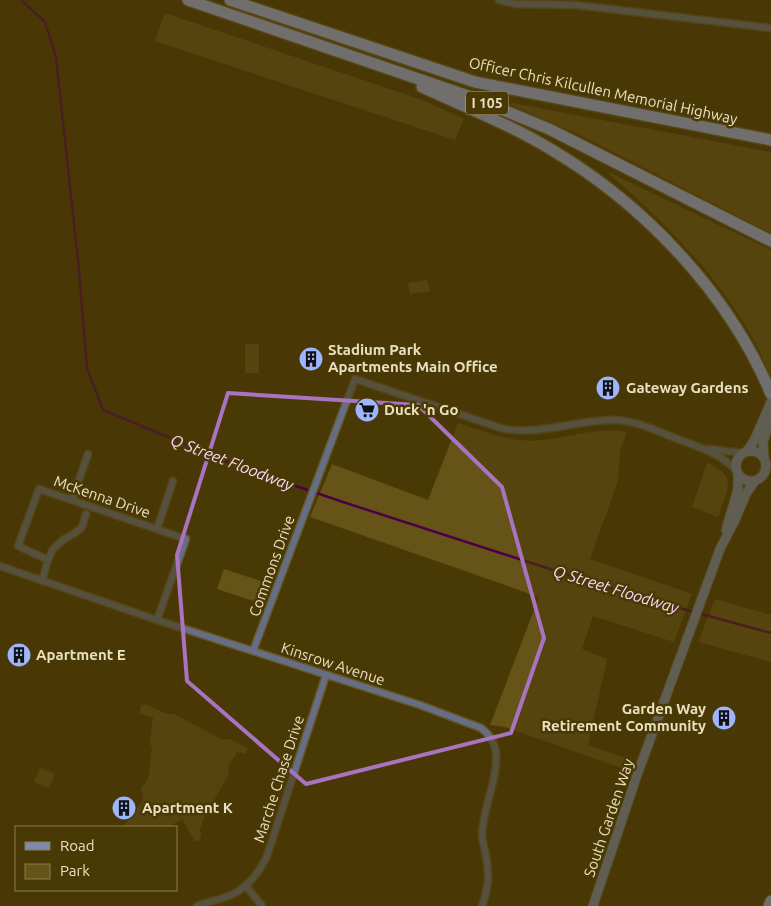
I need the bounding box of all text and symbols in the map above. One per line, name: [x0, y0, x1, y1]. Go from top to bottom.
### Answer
street label: Officer Chris Kilcullen Memorial Highway: [467, 54, 739, 127]
road number: I 105: [466, 92, 508, 115]
place label: Stadium Park Apartments Main Office: [328, 341, 498, 375]
building icon: Stadium Park Apartments Main Office: [298, 346, 324, 372]
building icon: Gateway Gardens: [595, 375, 621, 401]
place label: Gateway Gardens: [626, 379, 749, 396]
supermarket icon: Duck 'n Go: [354, 397, 380, 423]
place label: Duck 'n Go: [384, 401, 458, 418]
water label: Q Street Floodway: [168, 430, 296, 495]
street label: McKenna Drive: [52, 472, 153, 521]
street label: Commons Drive: [245, 513, 298, 619]
water label: Q Street Floodway: [551, 561, 681, 618]
street label: Kinsrow Avenue: [279, 639, 387, 688]
building icon: Apartment E: [6, 642, 32, 668]
place label: Apartment E: [36, 646, 126, 663]
place label: Garden Way Retirement Community: [542, 700, 706, 734]
building icon: Garden Way Retirement Community: [711, 705, 737, 731]
street label: Marche Chase Drive: [250, 713, 307, 845]
street label: South Garden Way: [580, 756, 637, 879]
building icon: Apartment K: [111, 795, 137, 821]
place label: Apartment K: [142, 799, 233, 816]
legend: [15, 826, 178, 891]
text: Road: [60, 837, 95, 854]
text: Park: [60, 862, 90, 879]

